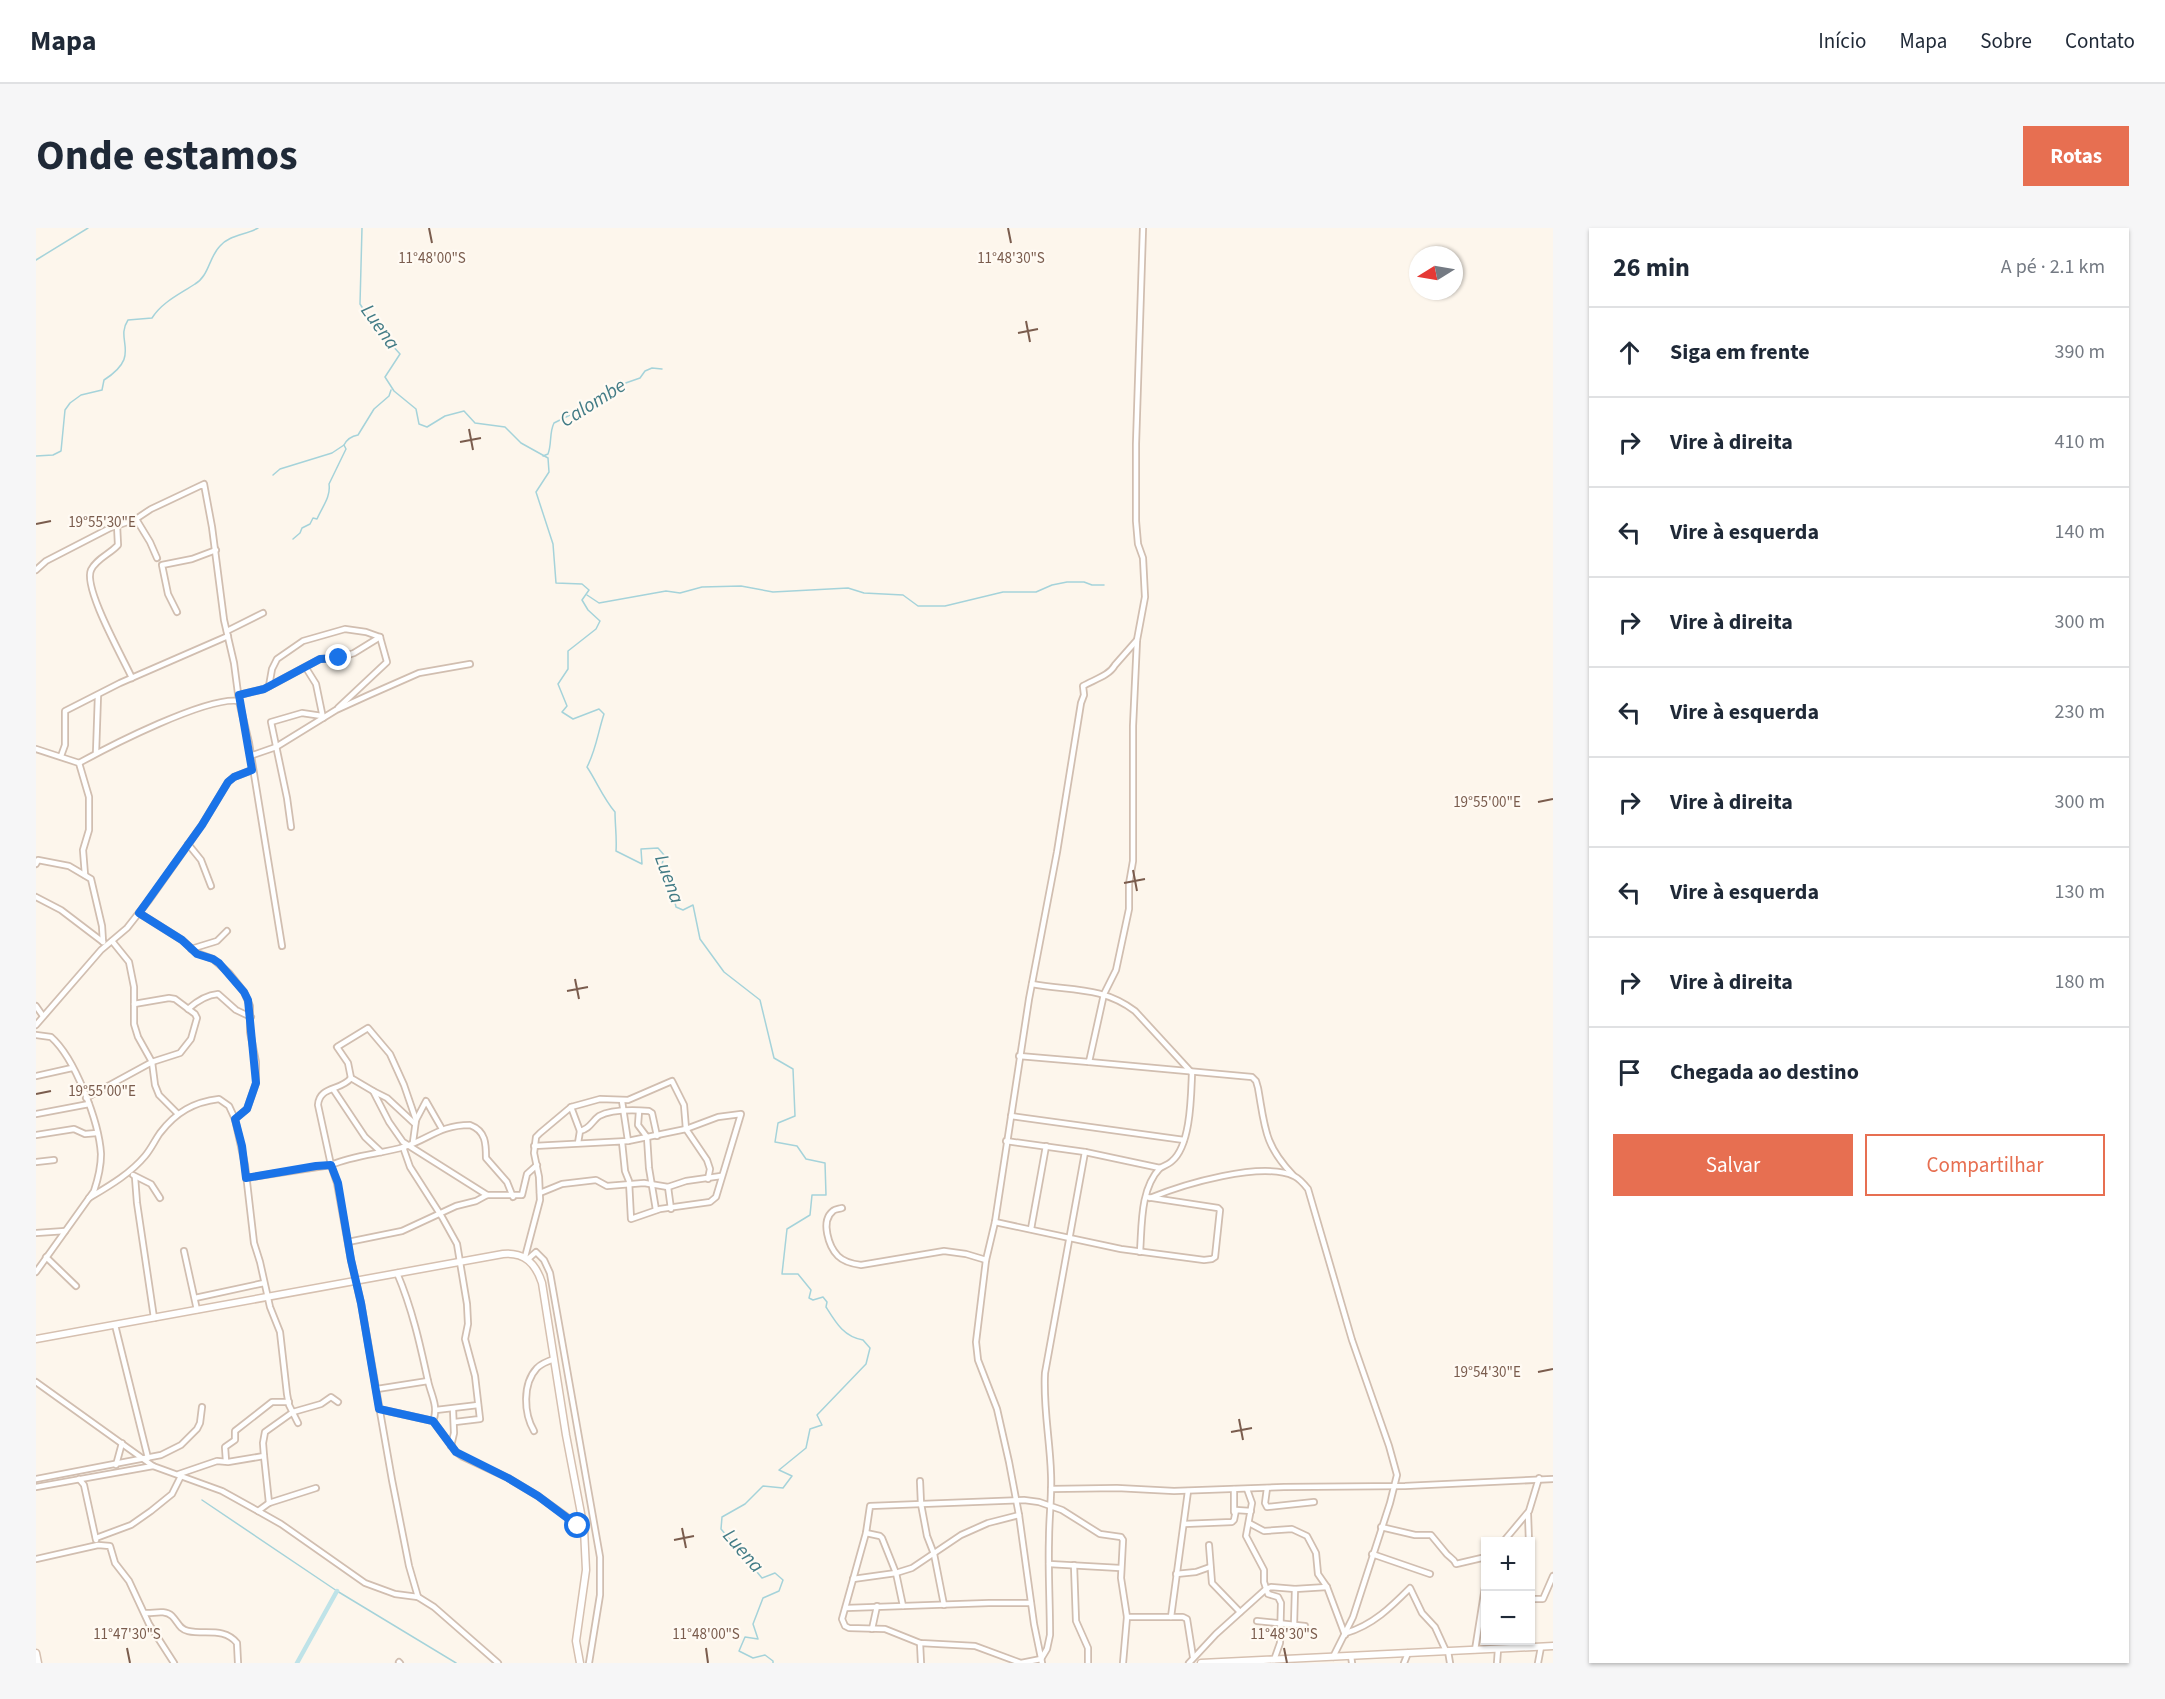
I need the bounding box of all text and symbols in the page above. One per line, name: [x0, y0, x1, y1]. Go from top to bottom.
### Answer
text: Mapa: [30, 21, 97, 61]
text: Início: [1818, 26, 1866, 56]
text: Mapa: [1899, 26, 1947, 56]
text: Sobre: [1980, 26, 2032, 56]
text: Contato: [2065, 26, 2135, 56]
text: Onde estamos: [36, 126, 298, 186]
button: Rotas: [2023, 126, 2129, 186]
north arrow: [1409, 246, 1463, 300]
text: 11°48'00"S: [398, 248, 466, 269]
text: 11°48'30"S: [977, 248, 1045, 269]
text: 26 min: [1613, 249, 1690, 286]
text: A pé · 2.1 km: [2001, 253, 2105, 281]
water label: Luena: [354, 298, 406, 356]
icon: ahead: [1613, 336, 1646, 369]
text: Siga em frente: [1670, 336, 1810, 368]
text: 390 m: [2055, 338, 2105, 366]
water label: Calombe: [555, 372, 631, 434]
icon: right: [1613, 426, 1646, 459]
text: Vire à direita: [1670, 426, 1793, 458]
text: 410 m: [2055, 428, 2105, 456]
text: 19°55'30"E: [68, 512, 136, 533]
icon: left: [1613, 516, 1646, 549]
text: Vire à esquerda: [1670, 516, 1819, 548]
text: 140 m: [2055, 518, 2105, 546]
icon: right: [1613, 606, 1646, 639]
text: Vire à direita: [1670, 606, 1793, 638]
text: 300 m: [2055, 608, 2105, 636]
route end: [325, 644, 351, 670]
icon: left: [1613, 696, 1646, 729]
text: Vire à esquerda: [1670, 696, 1819, 728]
text: 230 m: [2055, 698, 2105, 726]
icon: right: [1613, 786, 1646, 819]
text: Vire à direita: [1670, 786, 1793, 818]
text: 300 m: [2055, 788, 2105, 816]
text: 19°55'00"E: [1453, 792, 1521, 813]
water label: Luena: [647, 851, 691, 908]
icon: left: [1613, 876, 1646, 909]
text: Vire à esquerda: [1670, 876, 1819, 908]
text: 130 m: [2055, 878, 2105, 906]
icon: right: [1613, 966, 1646, 999]
text: Vire à direita: [1670, 966, 1793, 998]
text: 180 m: [2055, 968, 2105, 996]
icon: arrive: [1613, 1056, 1646, 1089]
text: Chegada ao destino: [1670, 1056, 1859, 1088]
text: 19°55'00"E: [68, 1081, 136, 1102]
button: Salvar: [1613, 1134, 1853, 1196]
button: Compartilhar: [1865, 1134, 2105, 1196]
text: 19°54'30"E: [1453, 1362, 1521, 1383]
route start: [564, 1512, 590, 1538]
water label: Luena: [716, 1523, 770, 1579]
map controls: [1481, 1537, 1535, 1645]
button: +: [1481, 1537, 1535, 1591]
button: −: [1481, 1591, 1535, 1645]
text: 11°47'30"S: [93, 1624, 161, 1645]
text: 11°48'00"S: [672, 1624, 740, 1645]
text: 11°48'30"S: [1250, 1624, 1318, 1645]

